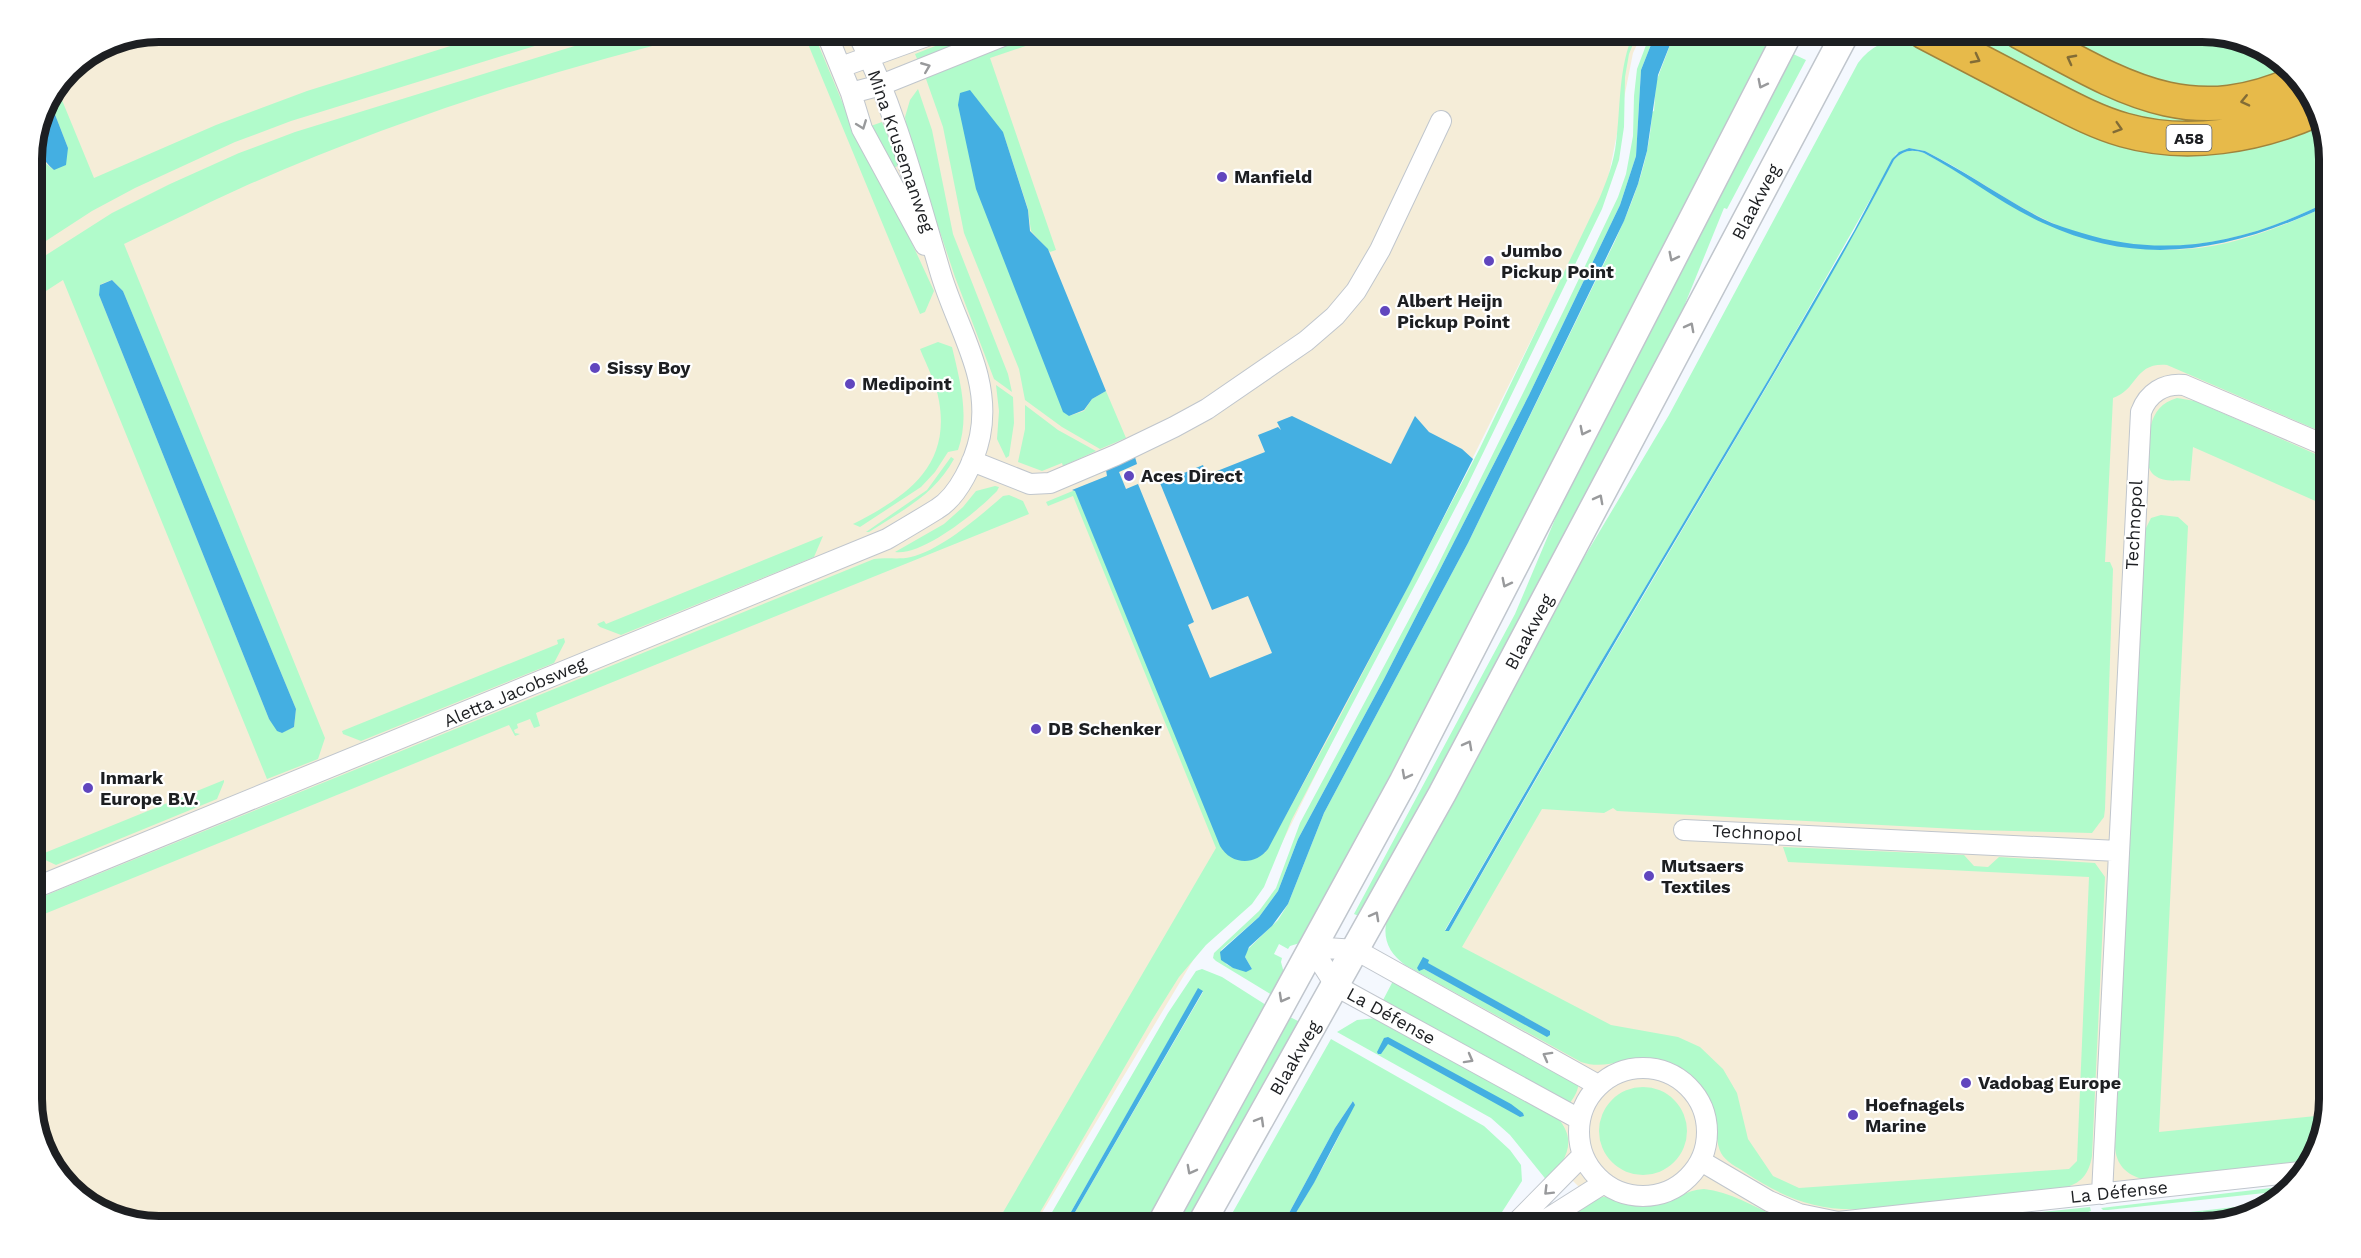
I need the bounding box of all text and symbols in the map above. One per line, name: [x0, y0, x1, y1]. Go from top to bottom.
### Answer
one-way arrow: [1970, 52, 1980, 63]
one-way arrow: [2067, 55, 2078, 66]
one-way arrow: [920, 62, 931, 74]
street label: Mina Krusemanweg: [864, 67, 939, 235]
one-way arrow: [1758, 77, 1769, 88]
one-way arrow: [2240, 93, 2250, 106]
one-way arrow: [854, 120, 867, 130]
one-way arrow: [2112, 121, 2122, 133]
road number: A58: [2166, 125, 2212, 151]
street label: Blaakweg: [1727, 160, 1784, 243]
place label: Manfield: [1234, 166, 1312, 187]
marker: Manfield: [1215, 170, 1229, 184]
place label: Jumbo Pickup Point: [1501, 240, 1614, 282]
one-way arrow: [1669, 251, 1680, 261]
marker: Jumbo Pickup Point: [1482, 254, 1496, 268]
place label: Albert Heijn Pickup Point: [1397, 290, 1510, 332]
marker: Albert Heijn Pickup Point: [1378, 304, 1392, 318]
one-way arrow: [1683, 322, 1694, 333]
place label: Sissy Boy: [607, 357, 691, 378]
marker: Sissy Boy: [588, 361, 602, 375]
place label: Medipoint: [862, 373, 952, 394]
marker: Medipoint: [843, 377, 857, 391]
one-way arrow: [1580, 424, 1591, 435]
place label: Aces Direct: [1141, 465, 1243, 486]
marker: Aces Direct: [1122, 469, 1136, 483]
street label: Technopol: [2121, 479, 2146, 570]
one-way arrow: [1592, 495, 1603, 505]
one-way arrow: [1502, 577, 1513, 588]
street label: Blaakweg: [1500, 590, 1557, 673]
street label: Aletta Jacobsweg: [440, 652, 590, 731]
place label: DB Schenker: [1048, 718, 1162, 739]
marker: DB Schenker: [1029, 722, 1043, 736]
one-way arrow: [1461, 741, 1472, 751]
place label: Inmark Europe B.V.: [100, 767, 199, 809]
one-way arrow: [1402, 769, 1413, 779]
marker: Inmark Europe B.V.: [81, 781, 95, 795]
street label: Technopol: [1712, 820, 1803, 845]
place label: Mutsaers Textiles: [1661, 855, 1744, 897]
marker: Mutsaers Textiles: [1642, 869, 1656, 883]
one-way arrow: [1368, 912, 1379, 922]
street label: La Défense: [1343, 983, 1439, 1049]
one-way arrow: [1279, 992, 1290, 1002]
street label: Blaakweg: [1265, 1016, 1325, 1099]
one-way arrow: [1463, 1052, 1474, 1063]
one-way arrow: [1543, 1052, 1553, 1064]
place label: Vadobag Europe: [1978, 1072, 2121, 1093]
marker: Vadobag Europe: [1959, 1076, 1973, 1090]
place label: Hoefnagels Marine: [1865, 1094, 1965, 1136]
marker: Hoefnagels Marine: [1846, 1108, 1860, 1122]
one-way arrow: [1252, 1117, 1264, 1127]
one-way arrow: [1187, 1163, 1198, 1174]
street label: La Défense: [2069, 1176, 2169, 1207]
one-way arrow: [1545, 1184, 1556, 1195]

